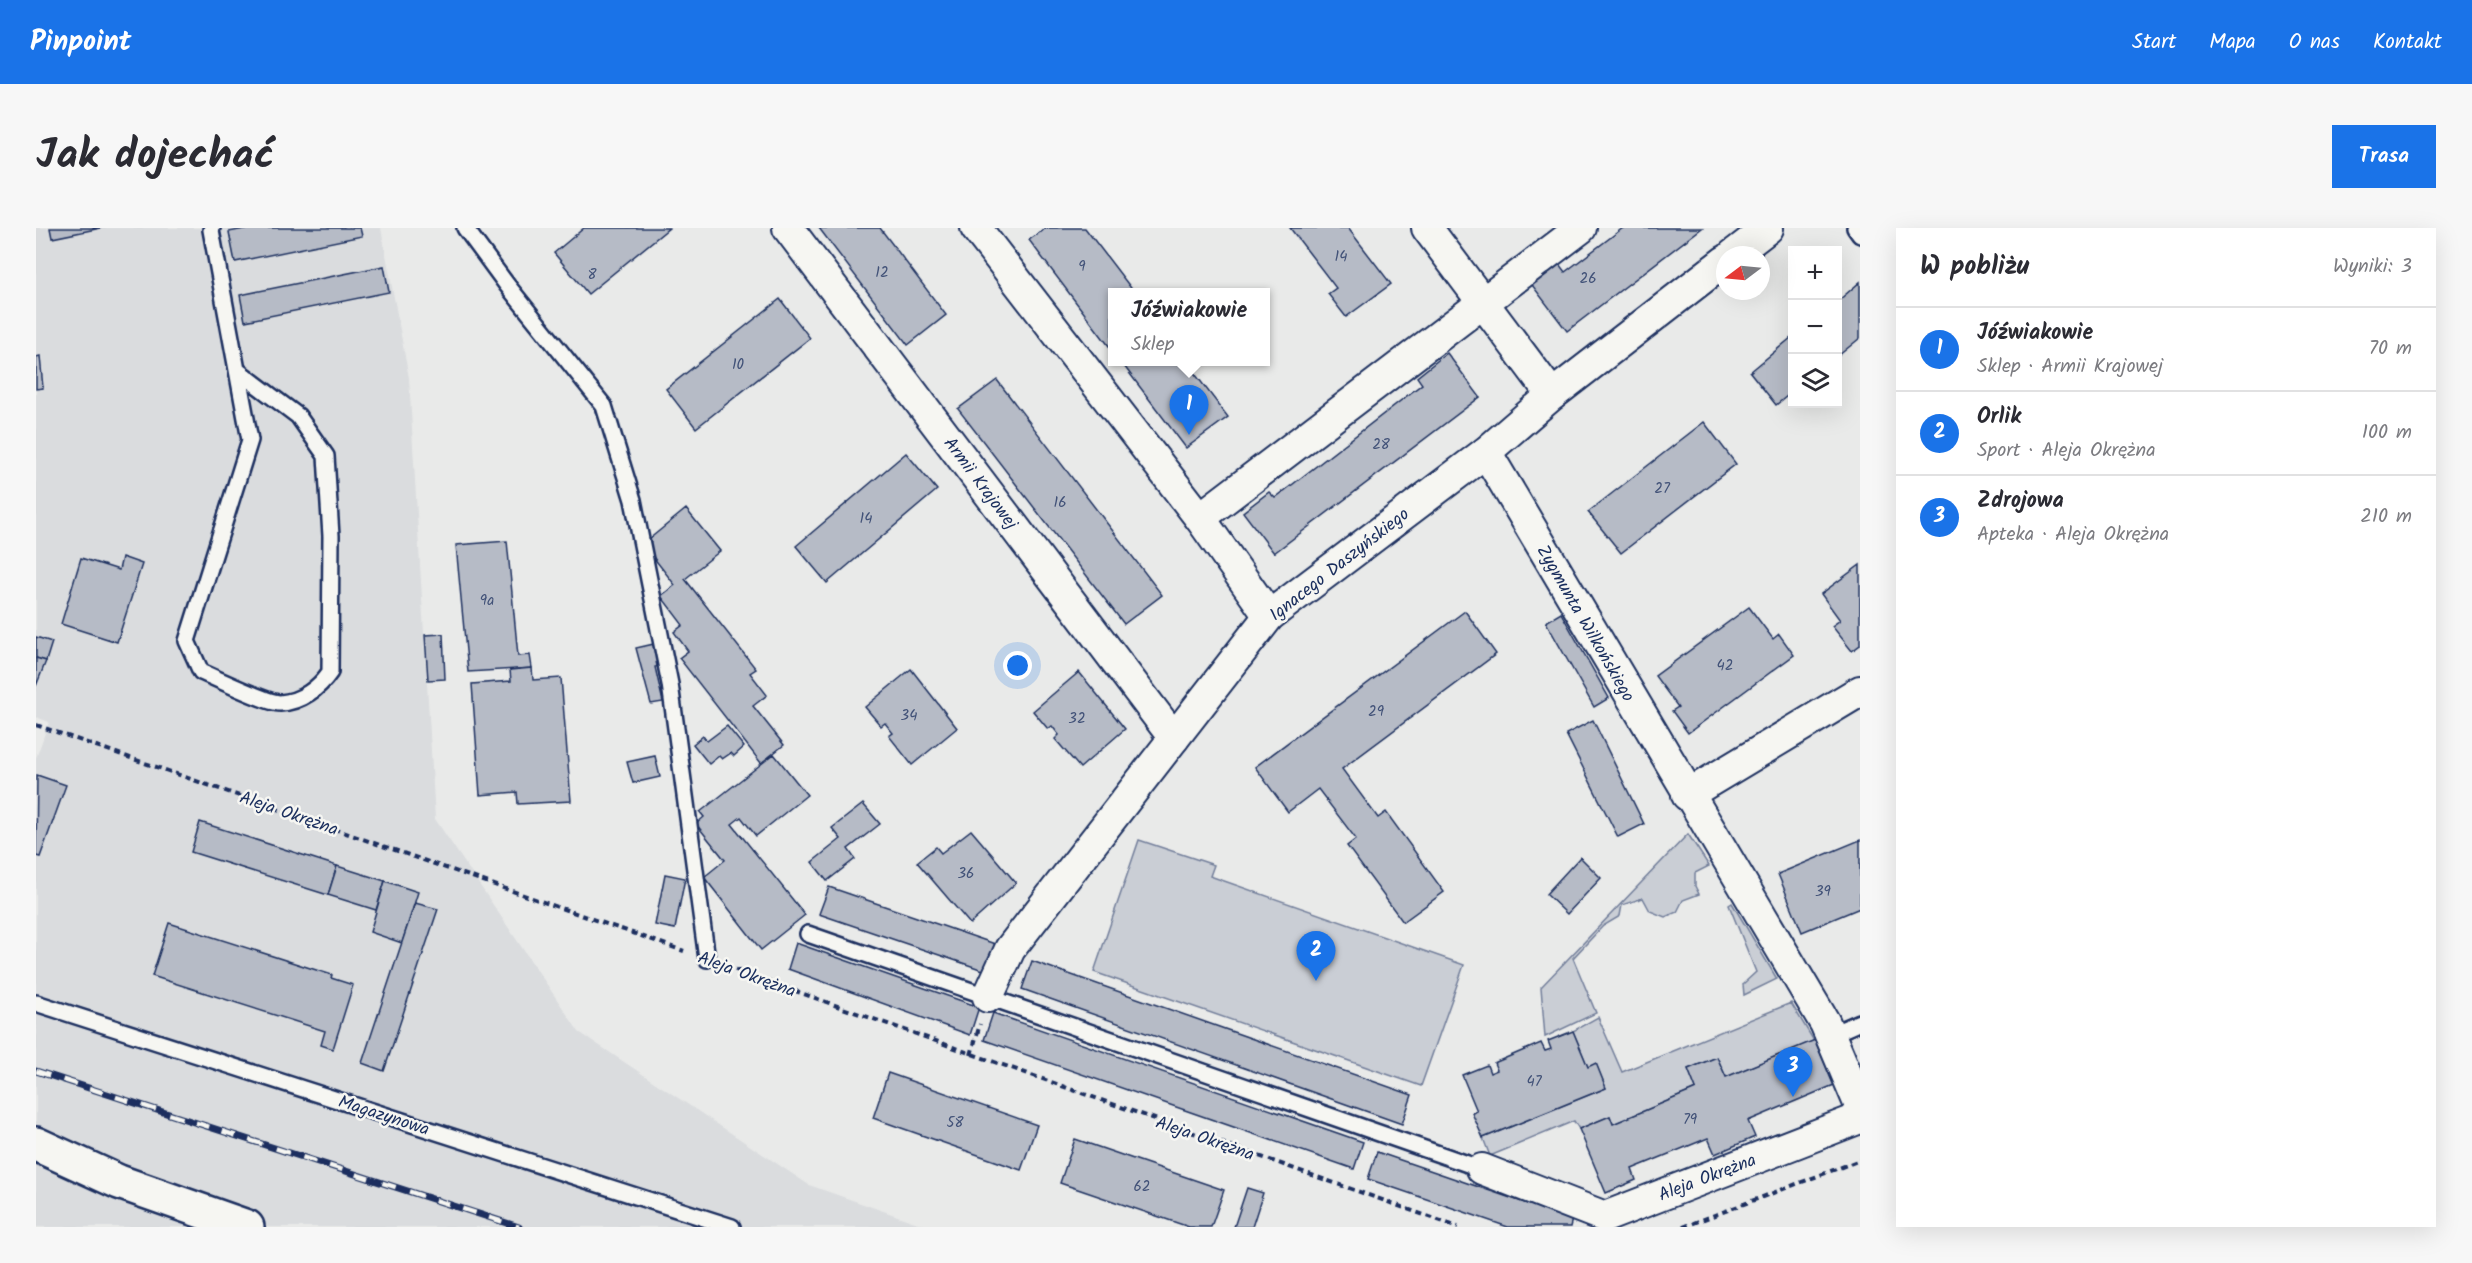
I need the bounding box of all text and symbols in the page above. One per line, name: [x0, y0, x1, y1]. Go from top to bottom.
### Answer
text: Pinpoint: [30, 20, 131, 65]
text: Start: [2132, 26, 2176, 59]
text: Mapa: [2209, 26, 2256, 59]
text: O nas: [2289, 26, 2340, 59]
text: Kontakt: [2373, 26, 2442, 59]
text: Jak dojechać: [36, 123, 274, 190]
button: Trasa: [2332, 125, 2436, 188]
house number: 14: [1335, 245, 1347, 269]
north arrow: [1716, 246, 1770, 300]
map controls: [1788, 246, 1842, 408]
button: +: [1788, 246, 1842, 300]
text: W pobliżu: [1920, 246, 2029, 288]
text: Wyniki: 3: [2333, 251, 2412, 283]
house number: 9: [1078, 255, 1086, 279]
house number: 12: [875, 261, 889, 285]
house number: 8: [587, 263, 597, 287]
house number: 26: [1579, 267, 1597, 291]
popup: [1108, 288, 1270, 366]
text: Jóźwiakowie: [1131, 294, 1247, 329]
button: −: [1788, 300, 1842, 354]
text: Jóźwiakowie: [1977, 316, 2093, 351]
text: Sklep: [1131, 329, 1174, 361]
text: 1: [1936, 333, 1943, 365]
text: 70 m: [2369, 333, 2412, 365]
text: Sklep · Armii Krajowej: [1977, 351, 2163, 383]
house number: 10: [732, 353, 745, 377]
button: layers: [1788, 354, 1842, 408]
pin: 1: [1170, 386, 1208, 435]
text: Orlik: [1977, 400, 2021, 435]
text: 2: [1934, 417, 1945, 449]
text: 100 m: [2362, 417, 2412, 449]
street label: Armii Krajowej: [935, 431, 1025, 538]
house number: 28: [1372, 433, 1391, 457]
text: Sport · Aleja Okrężna: [1977, 435, 2156, 467]
house number: 27: [1654, 477, 1671, 501]
text: Zdrojowa: [1977, 484, 2064, 519]
house number: 16: [1053, 491, 1067, 515]
street label: Ignacego Daszyńskiego: [1264, 501, 1416, 629]
text: 3: [1934, 501, 1945, 533]
text: 210 m: [2360, 501, 2412, 533]
house number: 14: [860, 507, 872, 531]
text: Apteka · Aleja Okrężna: [1977, 519, 2169, 551]
street label: Zygmunta Wilkońskiego: [1528, 540, 1642, 708]
house number: 9a: [480, 589, 494, 613]
your location: [1003, 651, 1032, 680]
house number: 42: [1717, 654, 1733, 678]
house number: 29: [1368, 700, 1385, 724]
house number: 34: [901, 704, 917, 728]
house number: 32: [1068, 707, 1086, 731]
street label: Aleja Okrężna: [235, 784, 342, 845]
house number: 36: [958, 862, 974, 886]
house number: 39: [1815, 880, 1832, 904]
pin: 2: [1296, 932, 1336, 981]
street label: Aleja Okrężna: [693, 944, 800, 1007]
pin: 3: [1774, 1048, 1812, 1097]
house number: 47: [1526, 1070, 1543, 1094]
street label: Magazynowa: [334, 1088, 433, 1145]
house number: 79: [1683, 1108, 1698, 1132]
street label: Aleja Okrężna: [1151, 1109, 1258, 1170]
house number: 58: [946, 1111, 965, 1135]
street label: Aleja Okrężna: [1654, 1146, 1761, 1210]
house number: 62: [1133, 1175, 1151, 1199]

